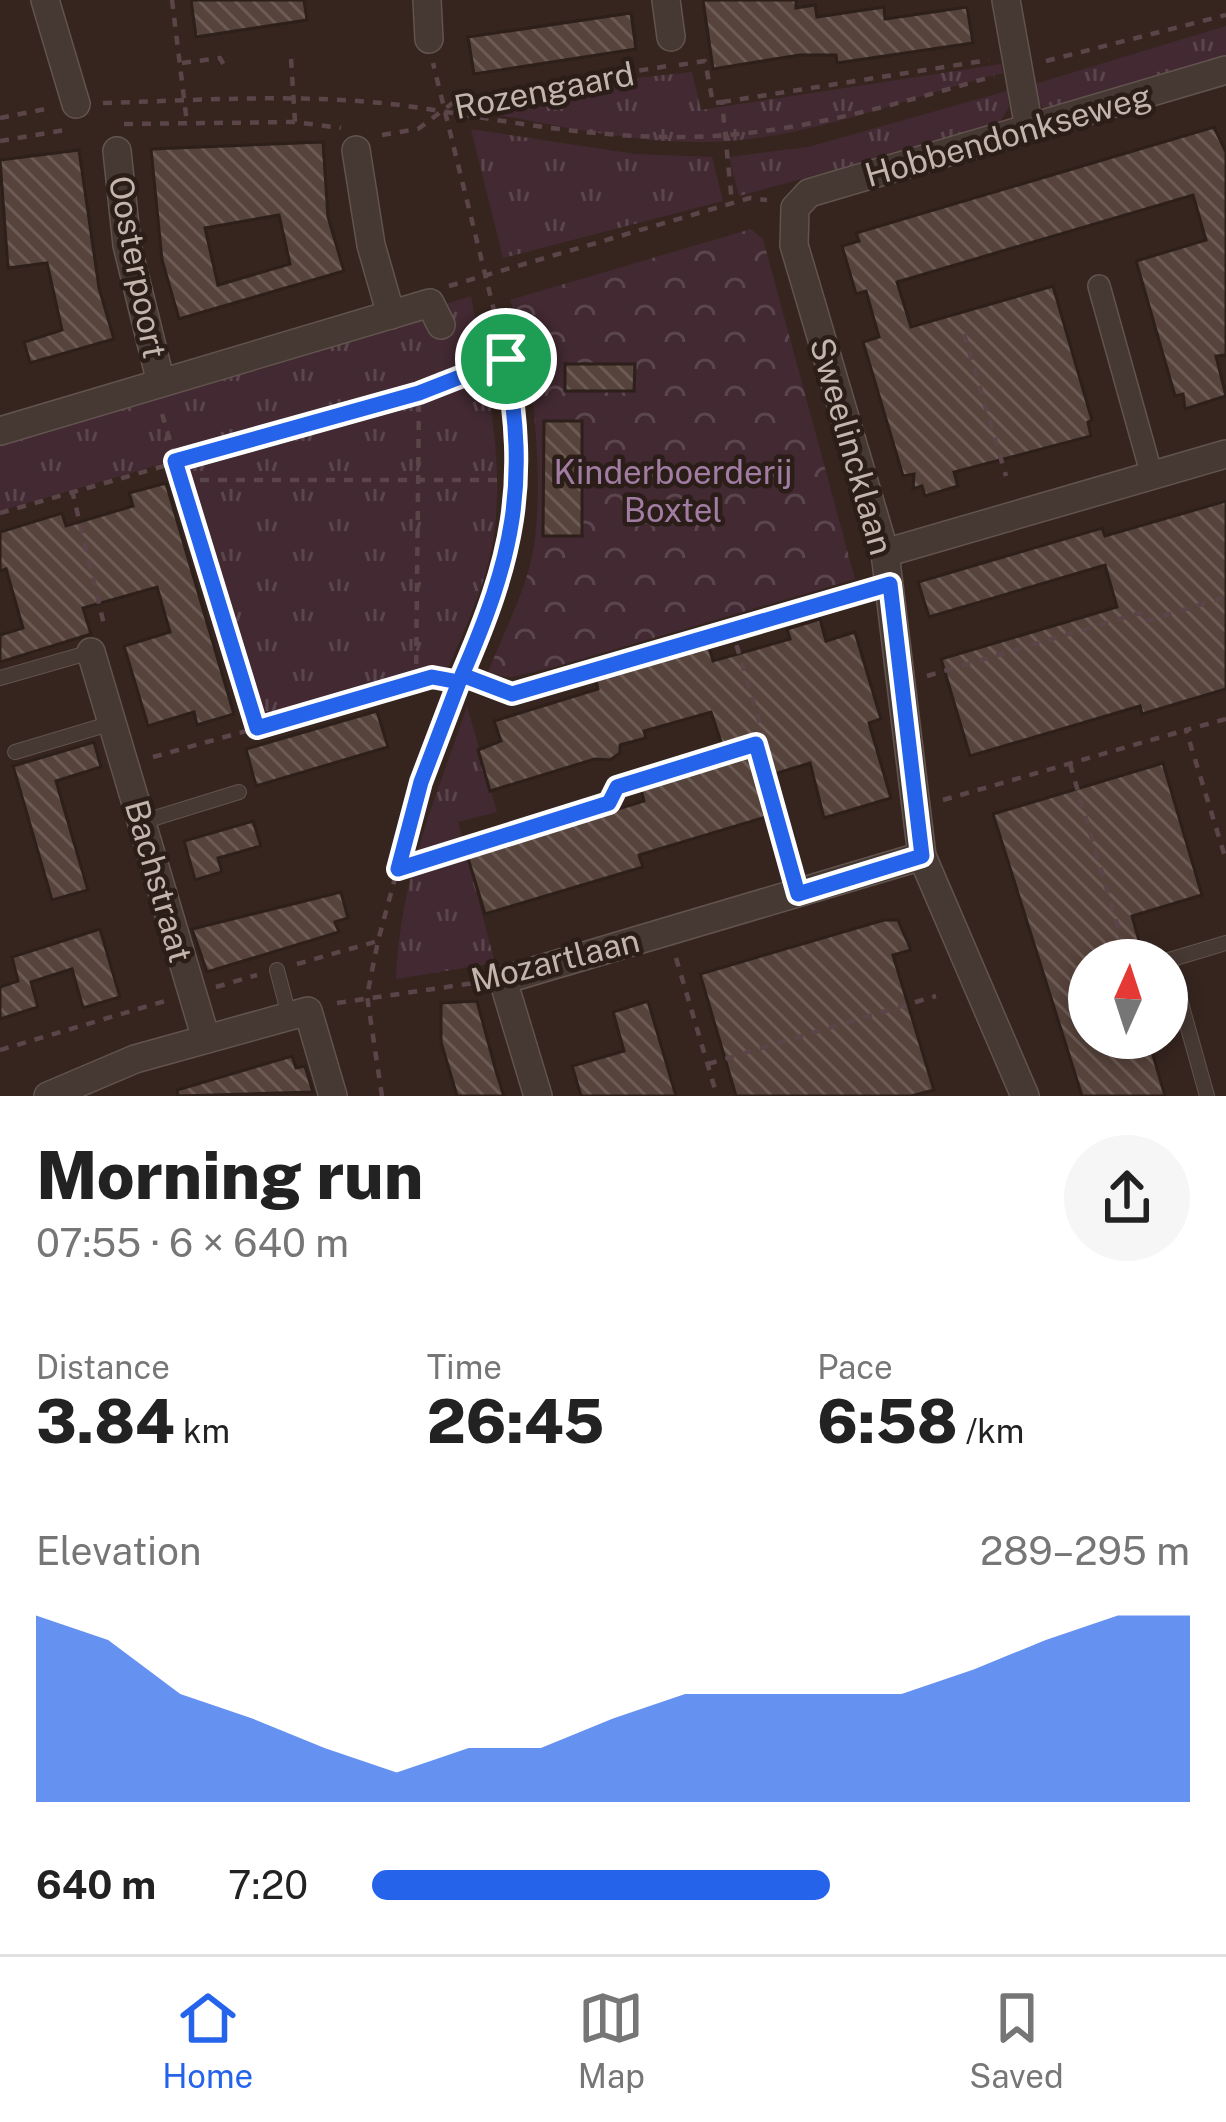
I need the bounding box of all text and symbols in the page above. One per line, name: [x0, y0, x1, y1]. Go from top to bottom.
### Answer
street label: Rozengaard: [451, 54, 637, 126]
street label: Hobbendonkseweg: [860, 76, 1156, 194]
street label: Oosterpoort: [102, 173, 174, 361]
pin: [455, 308, 557, 410]
icon: arrive: [473, 326, 539, 392]
street label: Sweelincklaan: [803, 333, 901, 559]
park label: Kinderboerderij Boxtel: [553, 453, 793, 529]
street label: Bachstraat: [118, 796, 200, 966]
street label: Mozartlaan: [467, 921, 643, 999]
north arrow: [1068, 939, 1188, 1059]
map controls: [1068, 939, 1188, 1059]
button: share: [1064, 1135, 1190, 1261]
text: Morning run: [36, 1136, 423, 1214]
text: 07:55 · 6 × 640 m: [36, 1220, 349, 1266]
text: Distance: [36, 1348, 170, 1386]
text: Time: [427, 1348, 502, 1386]
text: Pace: [817, 1348, 893, 1386]
text: 3.84: [36, 1386, 175, 1457]
text: 26:45: [427, 1386, 605, 1457]
text: 6:58: [817, 1386, 958, 1457]
text: km: [175, 1412, 230, 1450]
text: /km: [958, 1412, 1024, 1450]
text: Elevation: [36, 1528, 202, 1574]
text: 289–295 m: [980, 1528, 1190, 1574]
text: 640 m: [36, 1862, 156, 1908]
text: 7:20: [228, 1862, 308, 1908]
tab: Home: [162, 1985, 253, 2095]
tab: Map: [578, 1985, 645, 2095]
tab: Saved: [969, 1985, 1064, 2095]

